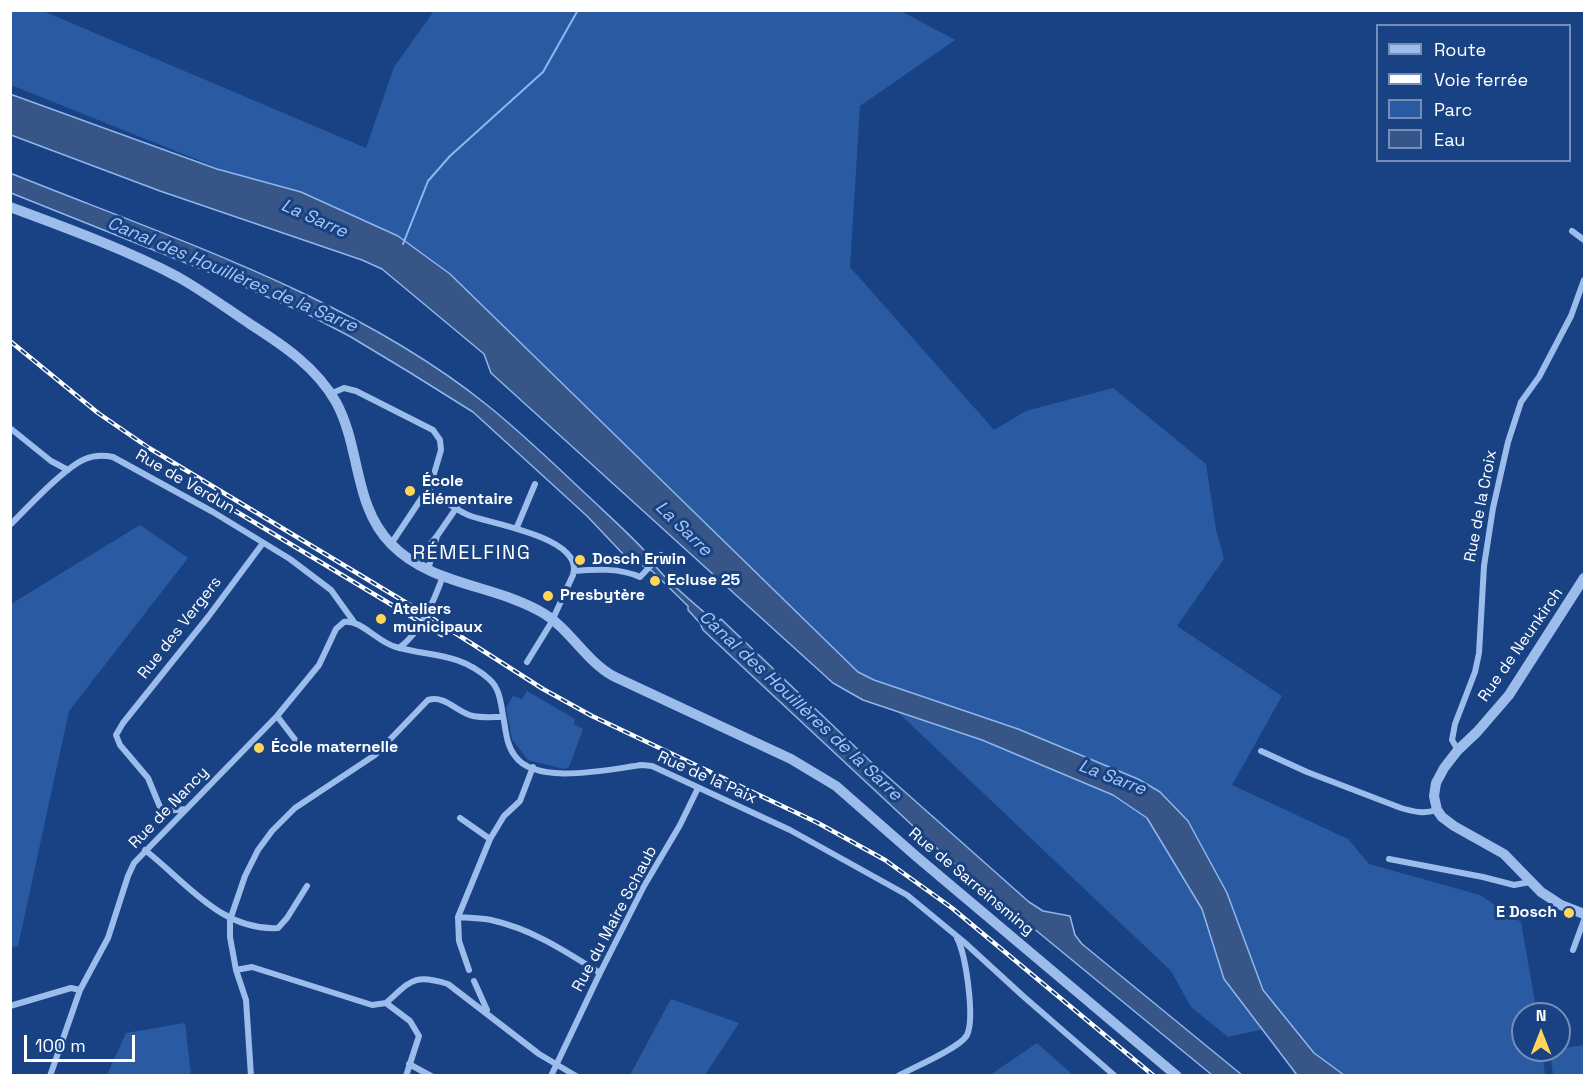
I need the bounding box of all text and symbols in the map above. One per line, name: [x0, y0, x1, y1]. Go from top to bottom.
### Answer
legend: [1376, 24, 1571, 162]
text: Route: [1434, 38, 1486, 61]
text: Voie ferrée: [1434, 68, 1528, 91]
text: Parc: [1434, 98, 1472, 121]
text: Eau: [1434, 128, 1465, 151]
water label: La Sarre: [278, 195, 350, 243]
water label: Canal des Houillères de la Sarre: [104, 212, 360, 338]
street label: Rue de Verdun: [132, 446, 238, 518]
street label: Rue de la Croix: [1461, 448, 1501, 564]
place label: École Élémentaire: [422, 472, 513, 510]
marker: École Élémentaire: [403, 484, 417, 498]
water label: La Sarre: [650, 497, 716, 561]
district label: RÉMELFING: [412, 542, 532, 566]
place label: Dosch Erwin: [592, 550, 686, 570]
marker: Dosch Erwin: [573, 553, 587, 567]
place label: Ecluse 25: [667, 571, 740, 591]
street label: Rue des Vergers: [134, 573, 226, 683]
marker: Ecluse 25: [648, 574, 662, 588]
street label: Rue de Neunkirch: [1475, 584, 1567, 706]
place label: Presbytère: [560, 586, 645, 606]
marker: Presbytère: [541, 589, 555, 603]
place label: Ateliers municipaux: [393, 600, 483, 638]
water label: Canal des Houillères de la Sarre: [694, 606, 906, 806]
marker: Ateliers municipaux: [374, 612, 388, 626]
place label: École maternelle: [271, 738, 398, 758]
marker: École maternelle: [252, 741, 266, 755]
street label: Rue de la Paix: [654, 748, 760, 808]
water label: La Sarre: [1075, 755, 1149, 801]
street label: Rue de Nancy: [125, 763, 213, 853]
street label: Rue de Sarreinsming: [904, 824, 1038, 940]
street label: Rue du Maire Schaub: [568, 843, 662, 995]
place label: E Dosch: [1496, 903, 1557, 923]
marker: E Dosch: [1562, 906, 1576, 920]
north arrow: [1511, 1002, 1571, 1062]
text: N: [1536, 1005, 1546, 1026]
scale bar: [27, 1023, 138, 1061]
text: 100 m: [35, 1034, 86, 1057]

